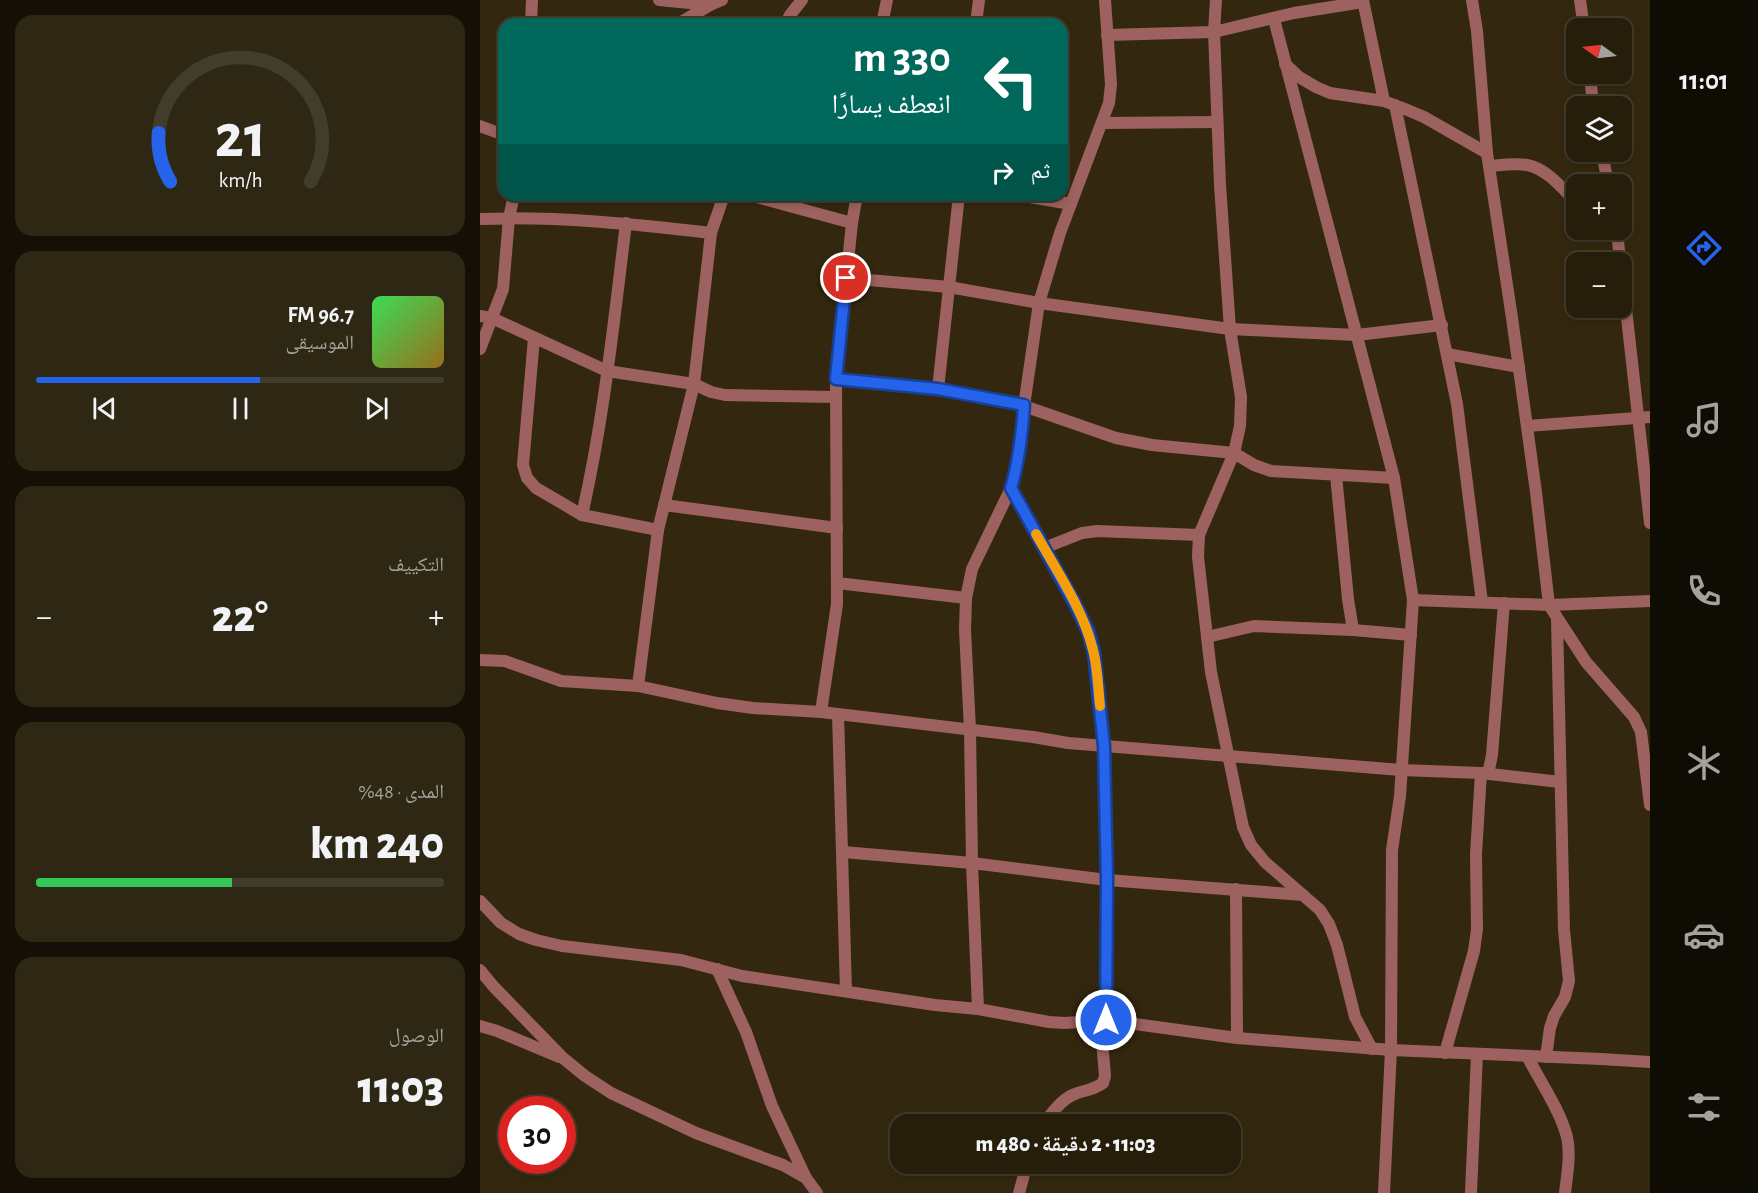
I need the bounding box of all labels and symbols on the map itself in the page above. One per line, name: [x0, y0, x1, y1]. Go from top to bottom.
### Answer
north arrow: [1566, 18, 1632, 84]
pin: [820, 252, 871, 303]
position arrow: [1074, 988, 1138, 1052]
speed limit sign: 30: [498, 1096, 576, 1174]

